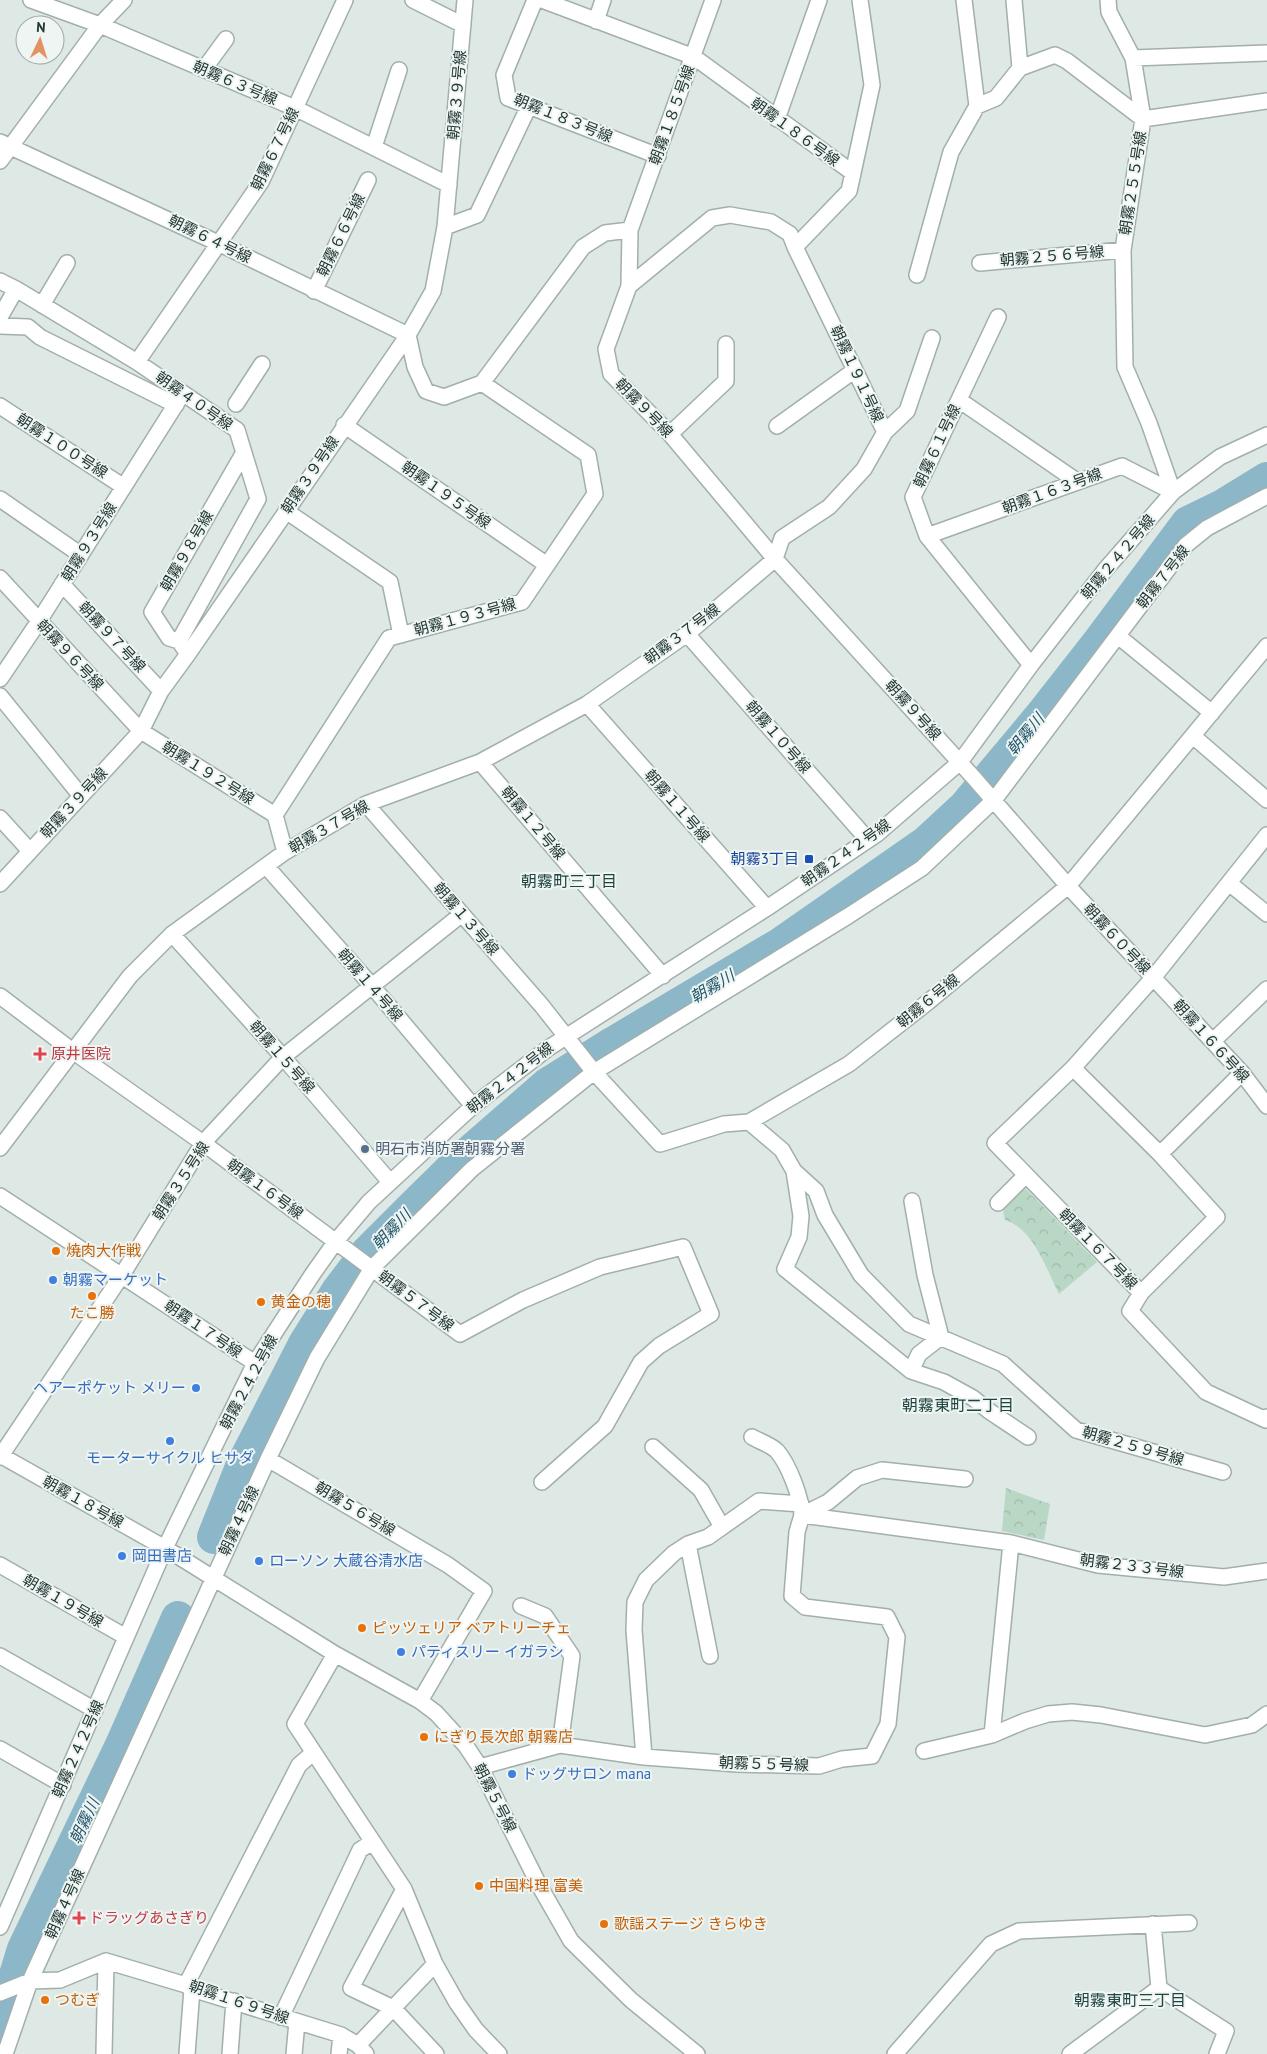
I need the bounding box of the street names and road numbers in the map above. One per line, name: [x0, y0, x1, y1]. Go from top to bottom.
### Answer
street label: 朝霧３９号線: [443, 49, 470, 141]
street label: 朝霧６３号線: [190, 56, 280, 109]
street label: 朝霧１８５号線: [645, 62, 698, 167]
street label: 朝霧１８３号線: [511, 89, 615, 146]
street label: 朝霧１８６号線: [747, 93, 843, 170]
street label: 朝霧６７号線: [246, 104, 303, 193]
street label: 朝霧２５５号線: [1115, 130, 1150, 236]
street label: 朝霧６６号線: [312, 190, 369, 279]
street label: 朝霧６４号線: [166, 210, 255, 267]
street label: 朝霧２５６号線: [999, 241, 1105, 270]
street label: 朝霧１９１号線: [827, 322, 888, 425]
street label: 朝霧４０号線: [152, 367, 237, 434]
street label: 朝霧９号線: [611, 374, 677, 441]
street label: 朝霧６１号線: [909, 401, 964, 491]
street label: 朝霧１００号線: [13, 409, 111, 482]
street label: 朝霧３９号線: [277, 432, 343, 517]
street label: 朝霧１９５号線: [398, 457, 495, 532]
street label: 朝霧１６３号線: [999, 464, 1104, 517]
street label: 朝霧９３号線: [57, 499, 120, 585]
street label: 朝霧９８号線: [156, 507, 217, 594]
street label: 朝霧２４２号線: [1077, 510, 1159, 603]
street label: 朝霧７号線: [1132, 541, 1193, 612]
street label: 朝霧１９３号線: [412, 594, 518, 639]
street label: 朝霧９７号線: [75, 597, 150, 676]
street label: 朝霧３７号線: [640, 599, 723, 668]
street label: 朝霧９６号線: [33, 615, 108, 694]
street label: 朝霧９号線: [881, 675, 946, 744]
street label: 朝霧１０号線: [742, 696, 815, 777]
street label: 朝霧１９２号線: [159, 737, 258, 808]
street label: 朝霧３９号線: [36, 763, 111, 842]
street label: 朝霧１１号線: [641, 765, 714, 846]
street label: 朝霧１２号線: [497, 782, 570, 863]
street label: 朝霧３７号線: [285, 796, 372, 857]
street label: 朝霧２４２号線: [797, 815, 894, 890]
street label: 朝霧１３号線: [430, 878, 503, 959]
street label: 朝霧６０号線: [1080, 899, 1155, 978]
street label: 朝霧１４号線: [334, 944, 407, 1025]
street label: 朝霧６号線: [893, 970, 963, 1032]
street label: 朝霧１６６号線: [1169, 995, 1254, 1086]
street label: 朝霧１５号線: [246, 1016, 319, 1097]
street label: 朝霧２４２号線: [462, 1038, 557, 1117]
street label: 朝霧３５号線: [148, 1138, 213, 1224]
street label: 朝霧１６号線: [223, 1154, 307, 1223]
street label: 朝霧１６７号線: [1055, 1204, 1142, 1293]
street label: 朝霧５７号線: [375, 1266, 458, 1335]
street label: 朝霧１７号線: [161, 1296, 246, 1362]
street label: 朝霧２４２号線: [216, 1331, 282, 1433]
street label: 朝霧２５９号線: [1080, 1422, 1186, 1469]
street label: 朝霧１８号線: [39, 1471, 127, 1532]
street label: 朝霧５６号線: [312, 1477, 399, 1540]
street label: 朝霧４号線: [214, 1483, 263, 1559]
street label: 朝霧２３３号線: [1079, 1550, 1185, 1581]
street label: 朝霧１９号線: [20, 1570, 107, 1631]
street label: 朝霧２４２号線: [48, 1697, 108, 1801]
street label: 朝霧５５号線: [719, 1752, 809, 1775]
street label: 朝霧５号線: [470, 1760, 521, 1836]
street label: 朝霧４号線: [41, 1866, 88, 1942]
street label: 朝霧１６９号線: [186, 1975, 292, 2028]

